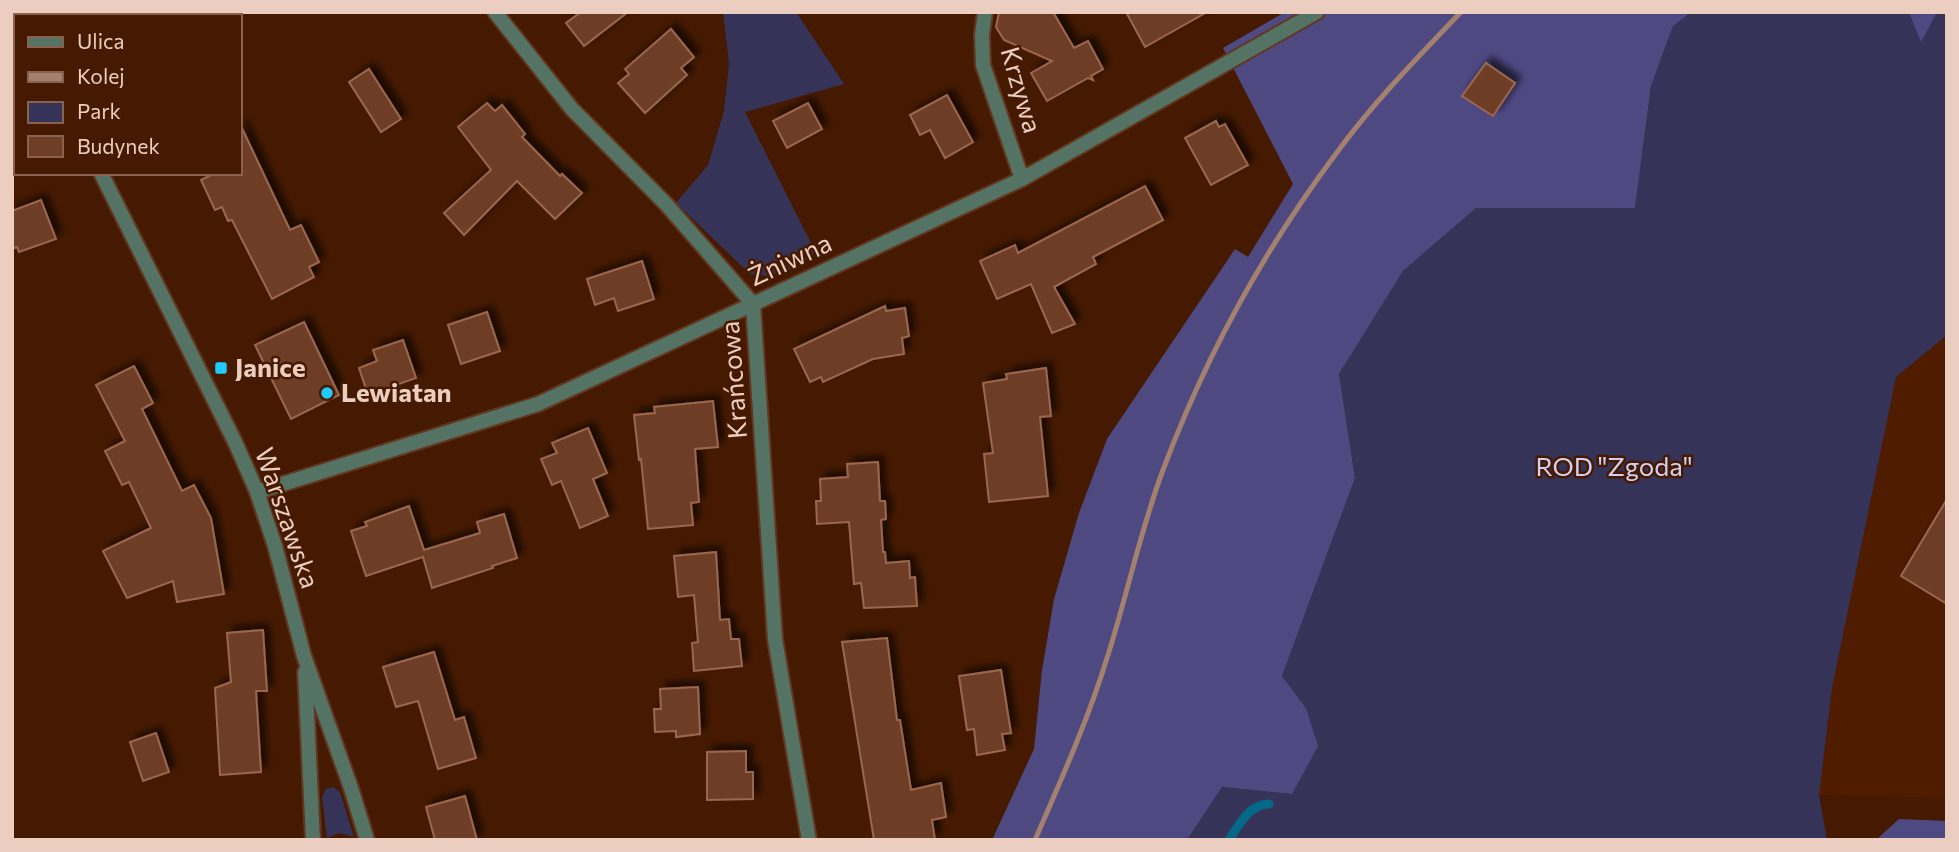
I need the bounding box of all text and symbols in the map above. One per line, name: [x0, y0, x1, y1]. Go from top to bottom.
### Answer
legend: [14, 14, 242, 175]
text: Ulica: [77, 28, 124, 53]
street label: Krzywa: [995, 43, 1050, 136]
text: Kolej: [77, 63, 125, 88]
text: Park: [77, 98, 121, 123]
text: Budynek: [77, 133, 160, 158]
street label: Żniwna: [743, 226, 836, 291]
street label: Krańcowa: [713, 320, 752, 440]
place label: Janice: [235, 351, 306, 382]
marker: Janice: [213, 360, 229, 376]
place label: Lewiatan: [341, 376, 452, 407]
marker: Lewiatan: [319, 385, 335, 401]
street label: Warszawska: [250, 443, 327, 592]
park label: ROD "Zgoda": [1535, 450, 1693, 481]

